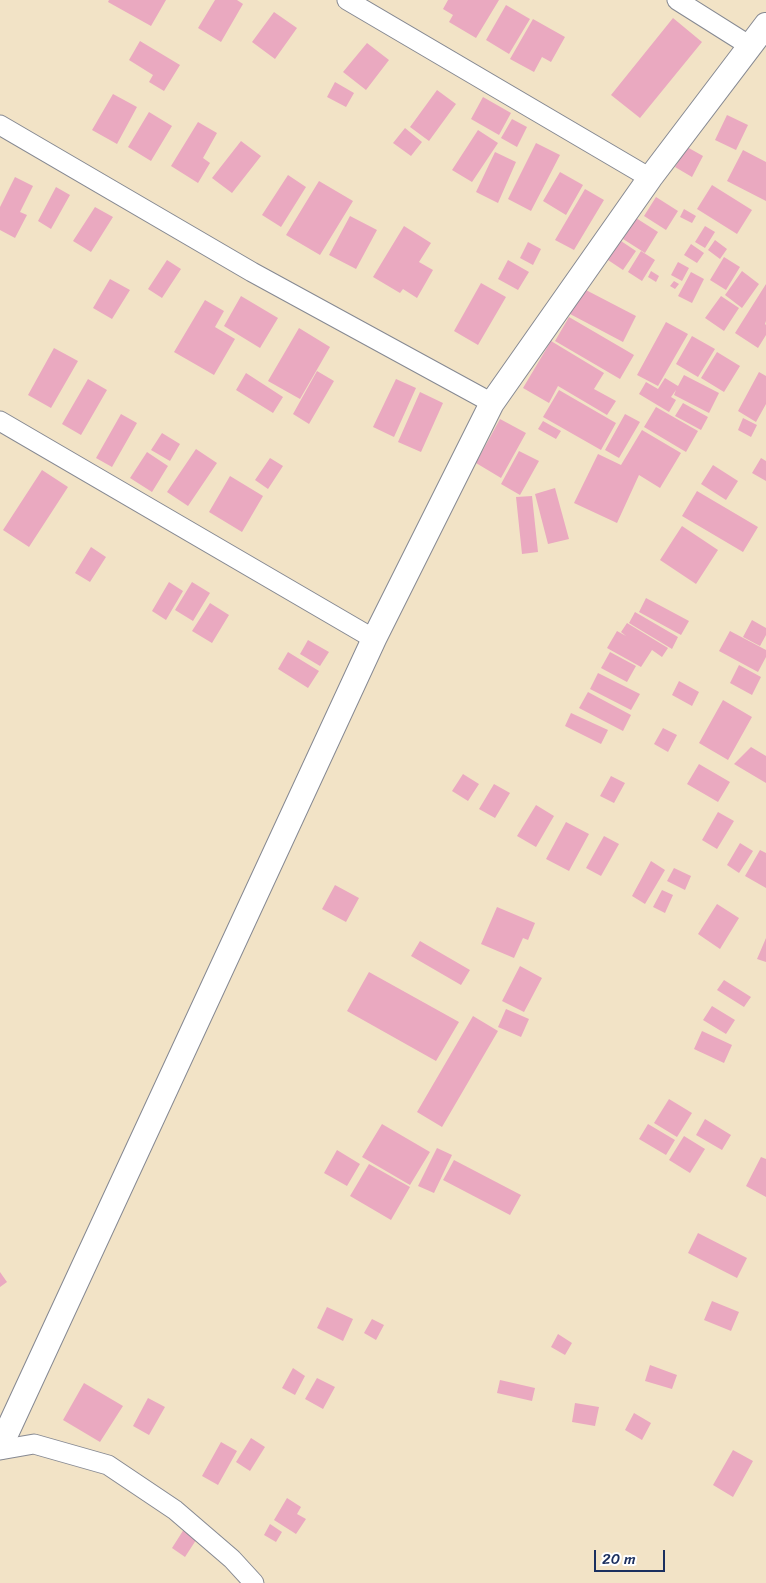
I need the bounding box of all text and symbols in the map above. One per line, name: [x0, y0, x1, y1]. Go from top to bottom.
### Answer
scale bar: [596, 1540, 667, 1572]
text: 20 m: [602, 1546, 636, 1572]

